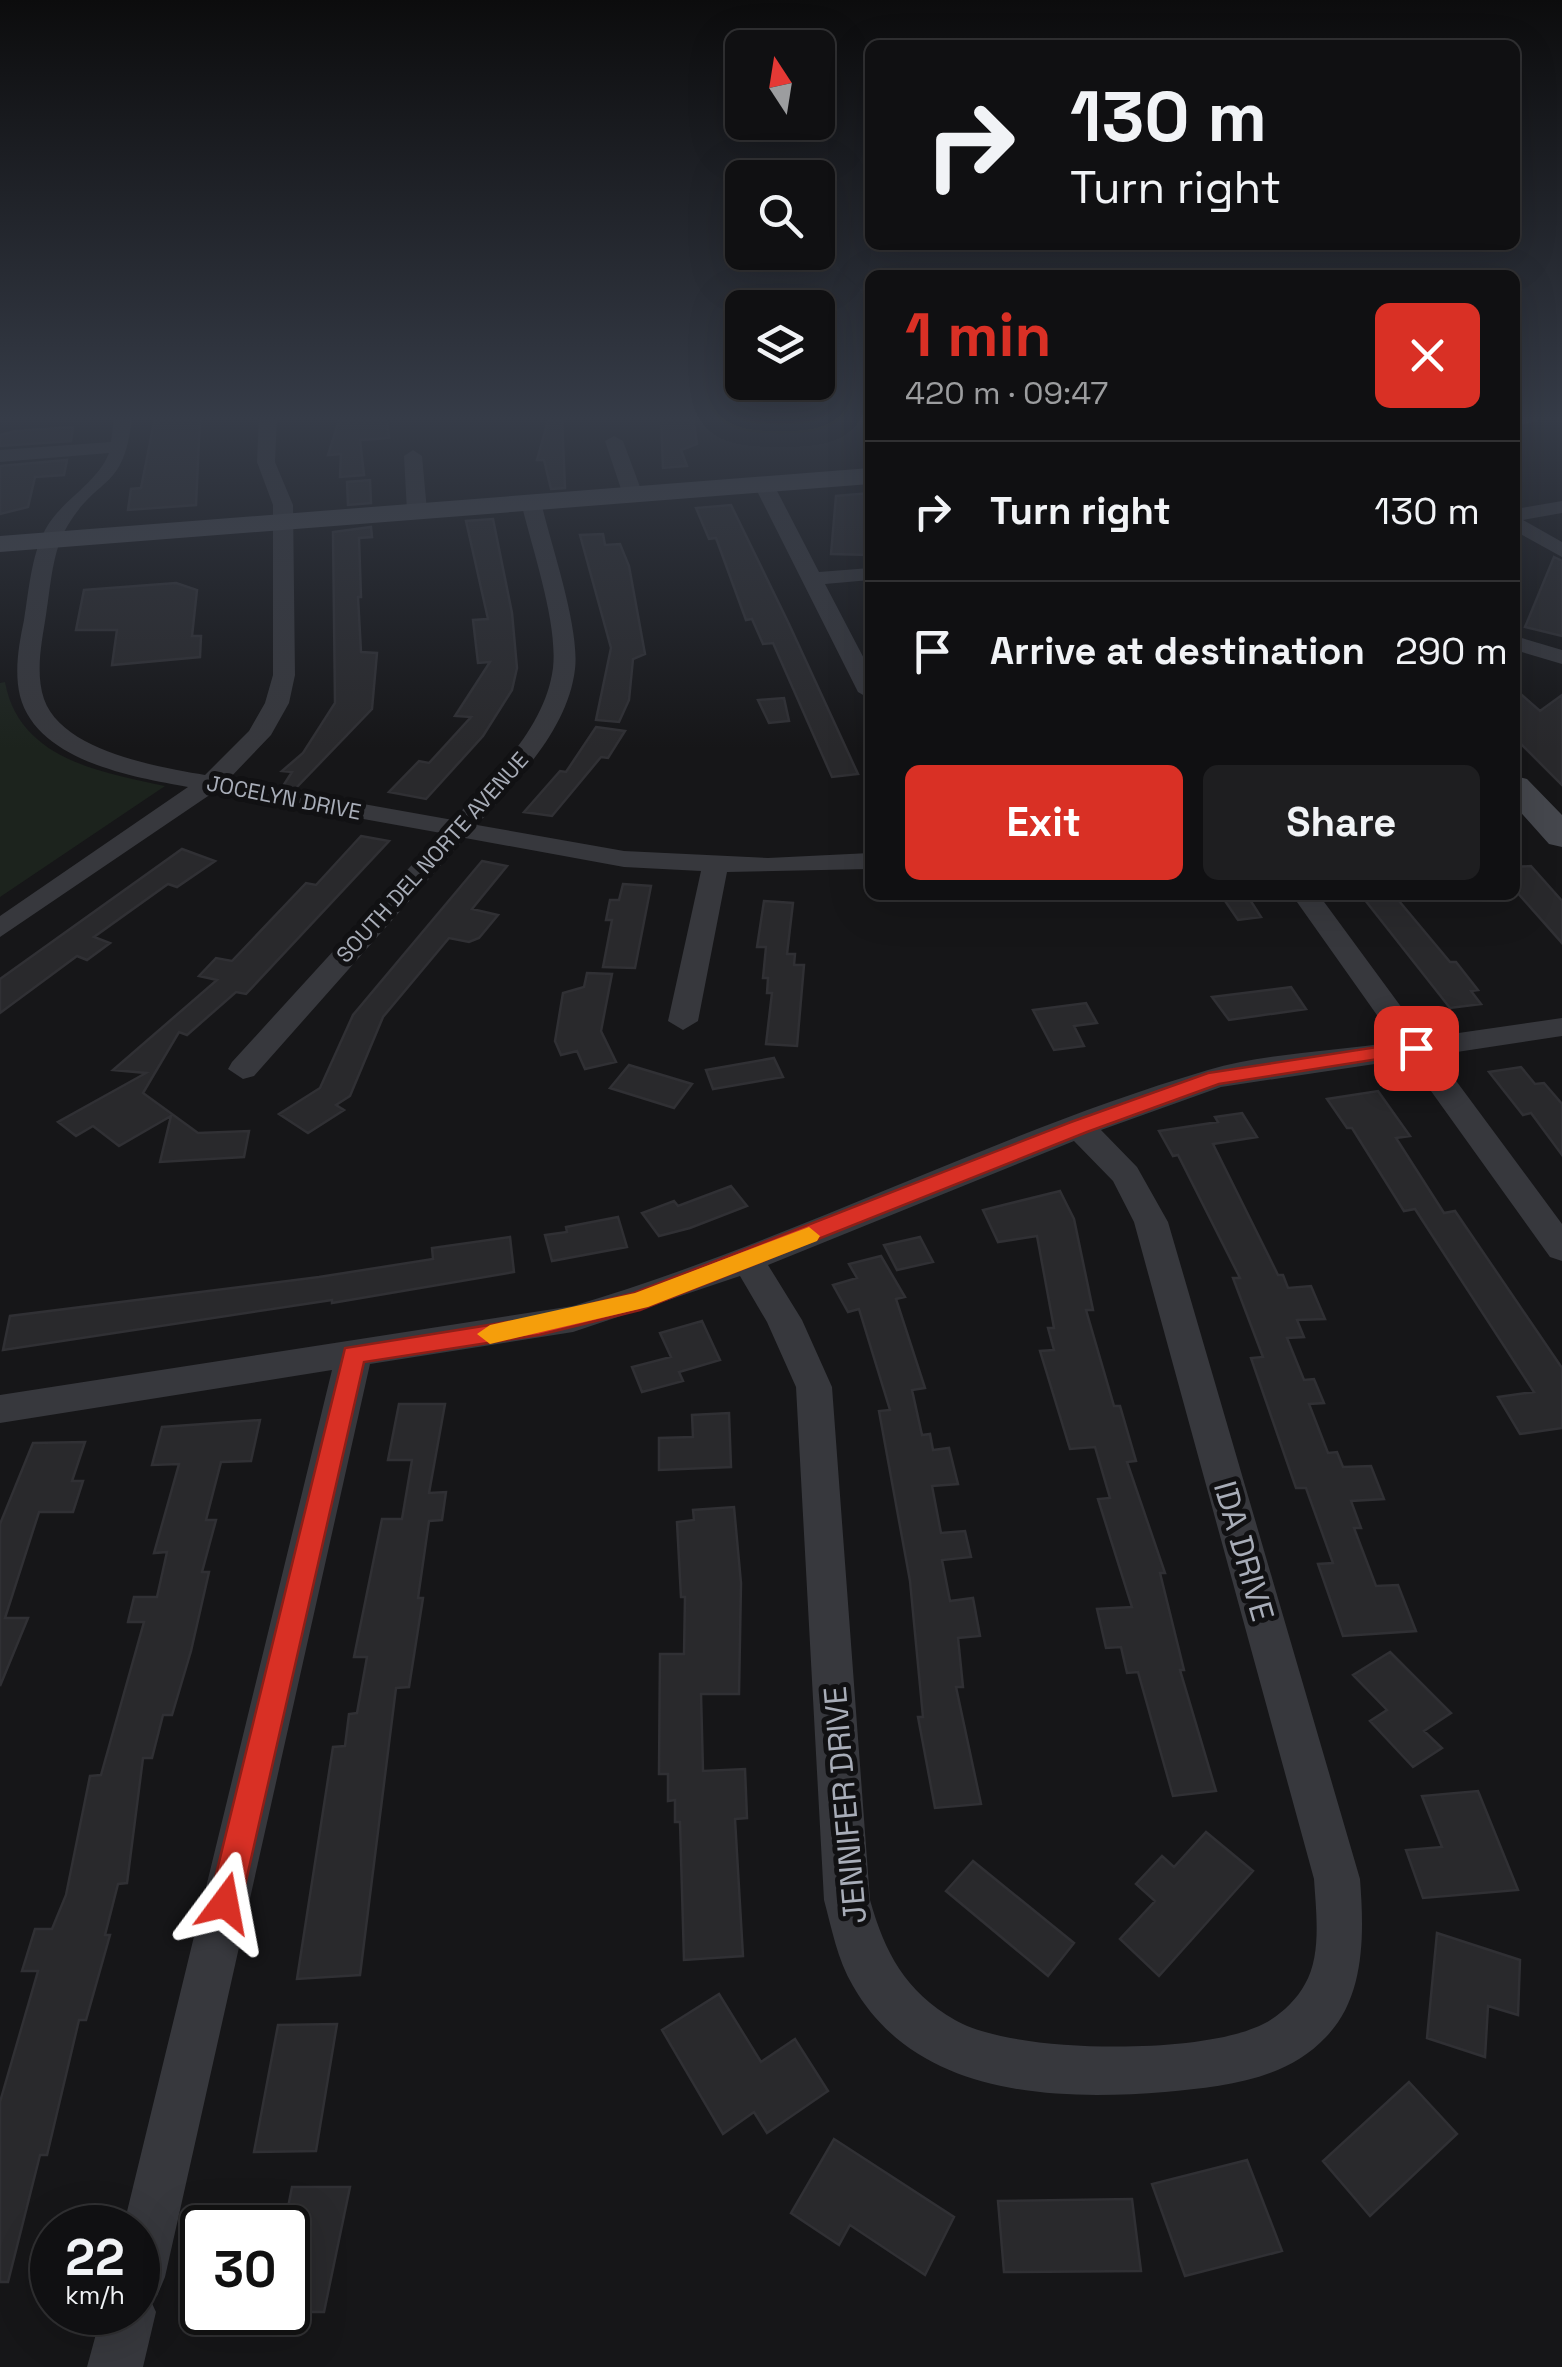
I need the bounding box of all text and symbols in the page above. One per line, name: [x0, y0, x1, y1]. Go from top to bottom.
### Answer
north arrow: [725, 30, 835, 140]
map controls: [725, 30, 835, 400]
text: 130 m: [1070, 72, 1267, 161]
icon: right: [905, 80, 1035, 210]
text: Turn right: [1070, 159, 1281, 216]
button: search: [725, 160, 835, 270]
button: layers: [725, 290, 835, 400]
text: 1 min: [905, 297, 1052, 374]
button: close: [1375, 303, 1480, 408]
text: 420 m · 09:47: [905, 373, 1108, 413]
icon: right: [905, 484, 960, 539]
text: Turn right: [990, 487, 1171, 535]
text: 130 m: [1374, 487, 1480, 535]
icon: arrive: [905, 624, 960, 679]
text: Arrive at destination: [990, 627, 1365, 675]
text: 290 m: [1395, 627, 1508, 675]
street label: SOUTH DEL NORTE AVENUE: [330, 746, 534, 968]
button: Exit: [905, 765, 1183, 880]
button: Share: [1203, 765, 1480, 880]
street label: JOCELYN DRIVE: [204, 768, 364, 826]
pin: [1374, 1006, 1459, 1091]
icon: arrive: [1389, 1021, 1444, 1076]
street label: IDA DRIVE: [1205, 1476, 1283, 1626]
street label: JENNIFER DRIVE: [815, 1685, 875, 1925]
position arrow: [173, 1851, 277, 1955]
speed limit sign: 30: [180, 2205, 310, 2335]
text: 22: [65, 2226, 125, 2290]
text: km/h: [65, 2279, 125, 2311]

